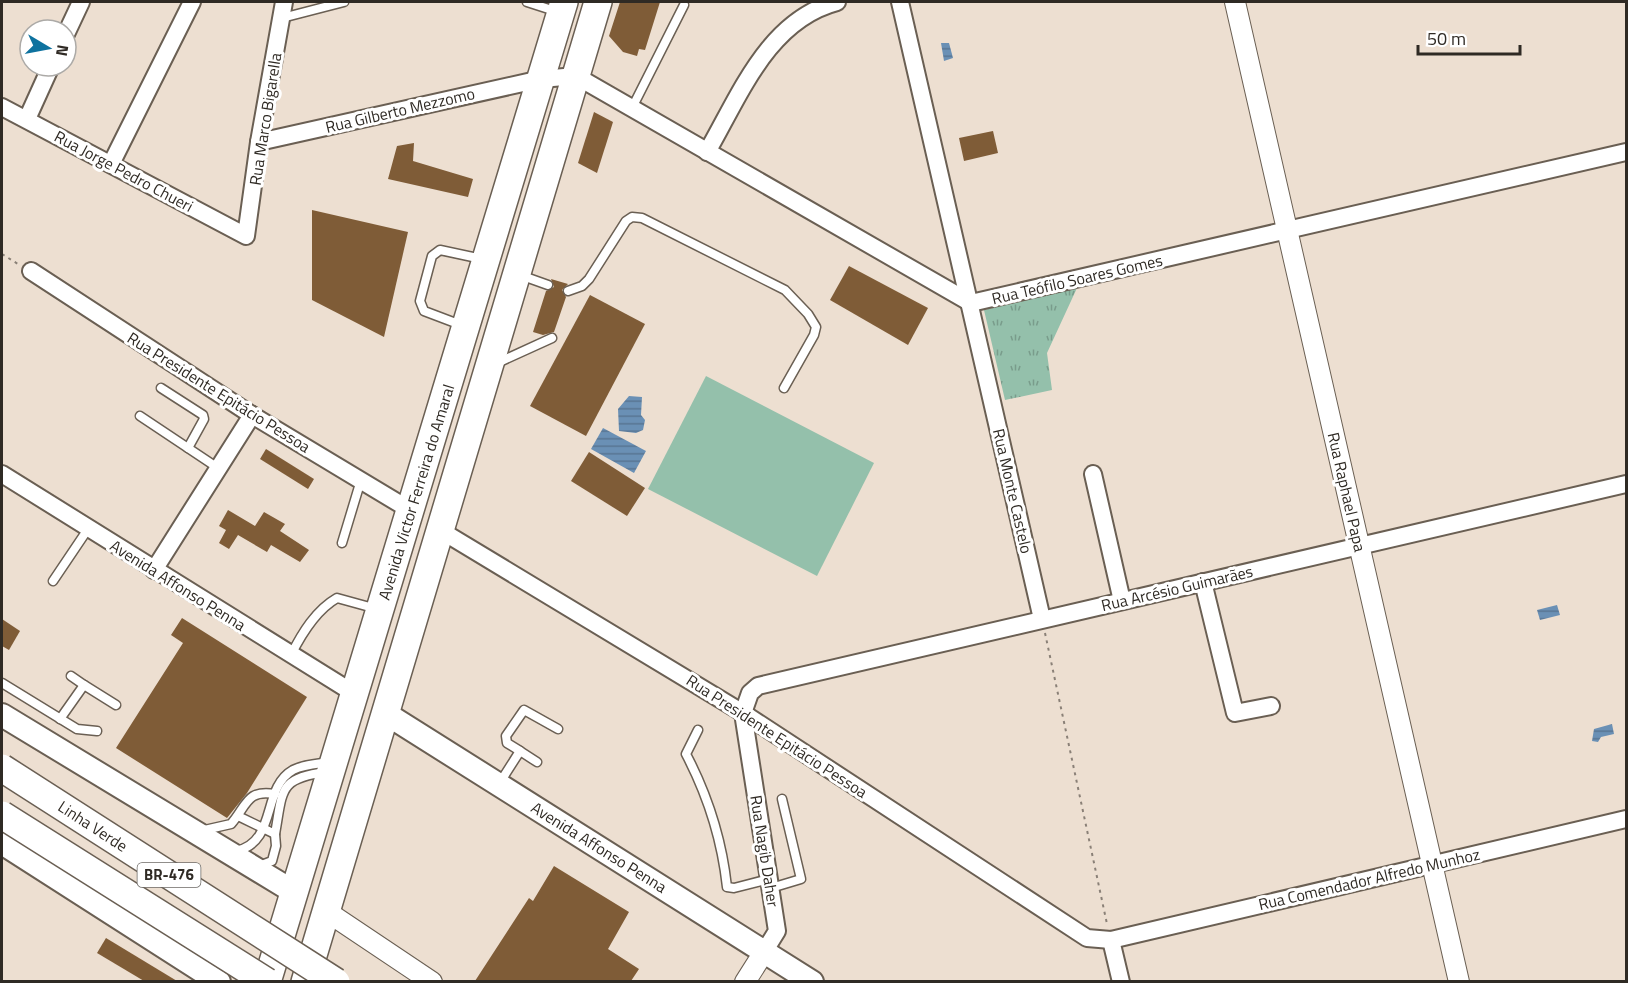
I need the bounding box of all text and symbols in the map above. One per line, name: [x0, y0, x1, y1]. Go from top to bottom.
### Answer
north arrow: [18, 18, 78, 78]
scale bar: [1418, 18, 1520, 56]
text: 50 m: [1427, 25, 1466, 52]
text: N: [50, 43, 76, 58]
street label: Rua Marco Bigarella: [243, 51, 287, 187]
street label: Rua Gilberto Mezzomo: [323, 81, 477, 139]
street label: Rua Jorge Pedro Chueri: [50, 124, 198, 218]
street label: Rua Teófilo Soares Gomes: [989, 248, 1165, 310]
street label: Rua Presidente Epitácio Pessoa: [123, 326, 315, 458]
street label: Avenida Victor Ferreira do Amaral: [372, 381, 460, 603]
street label: Rua Monte Castelo: [987, 426, 1039, 556]
street label: Rua Raphael Papa: [1322, 430, 1372, 554]
street label: Avenida Affonso Penna: [105, 533, 251, 637]
street label: Rua Arcésio Guimarães: [1099, 559, 1255, 617]
street label: Rua Presidente Epitácio Pessoa: [682, 668, 872, 804]
street label: Rua Nagib Daher: [744, 793, 786, 909]
street label: Linha Verde: [53, 795, 133, 857]
street label: Avenida Affonso Penna: [526, 795, 672, 899]
street label: Rua Comendador Alfredo Munhoz: [1256, 842, 1482, 916]
road number: BR-476: [138, 863, 201, 887]

